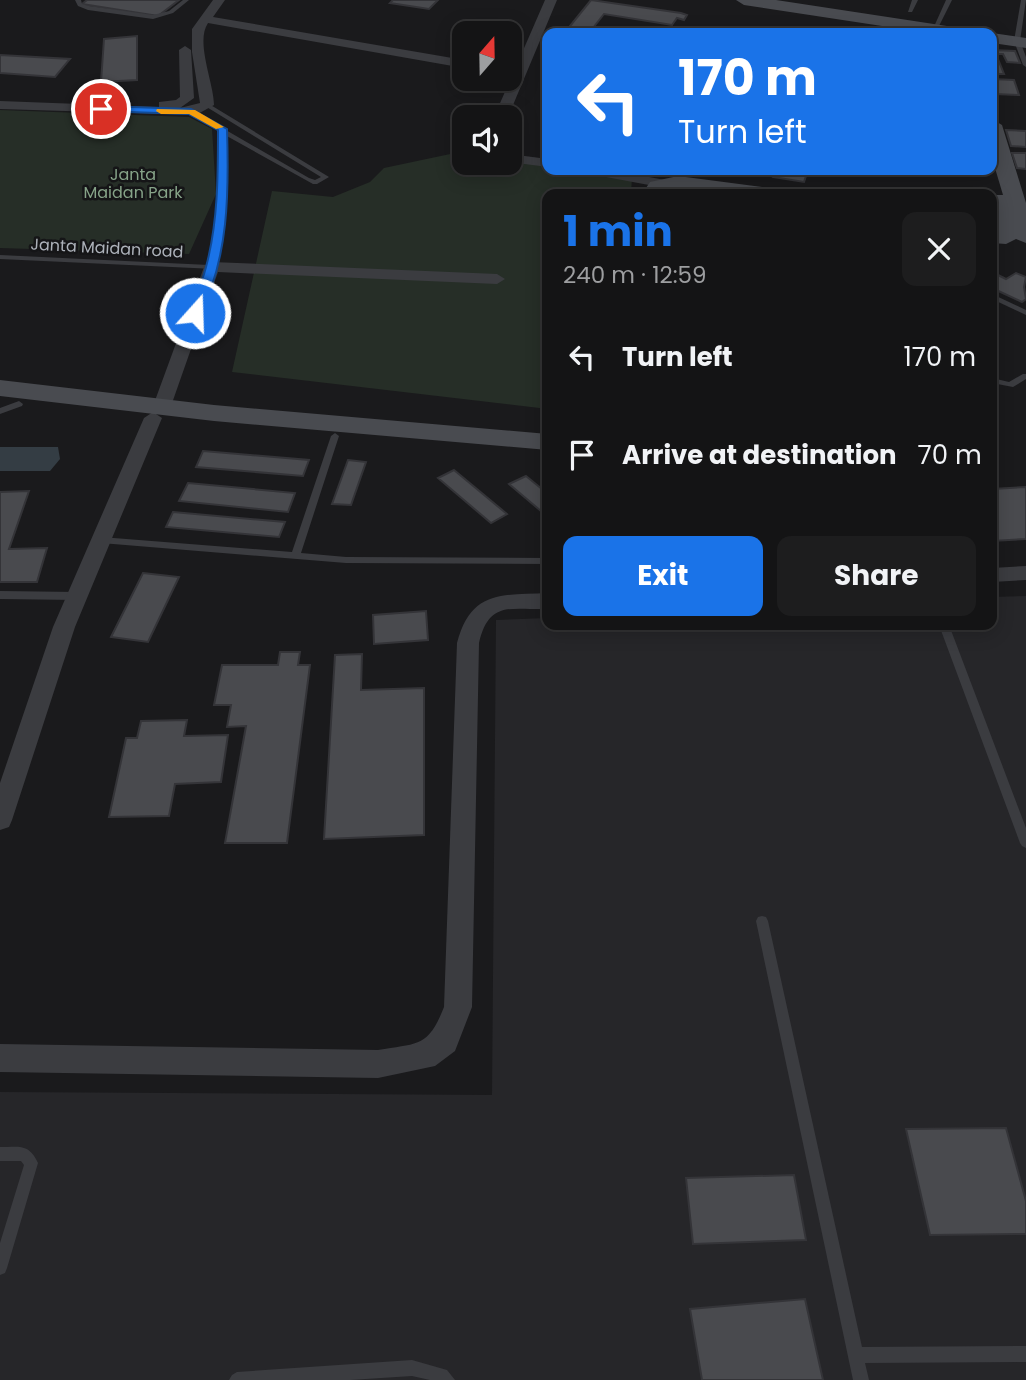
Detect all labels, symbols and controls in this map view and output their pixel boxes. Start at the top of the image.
north arrow [452,21,522,91]
map controls [452,21,522,175]
text: 170 m [678,44,817,112]
icon: left [563,56,654,147]
pin [71,79,131,139]
icon: arrive [82,90,120,128]
button: sound [452,105,522,175]
text: Turn left [678,109,807,154]
park label: Janta Maidan Park [84,163,183,204]
text: 1 min [563,202,673,261]
button: close [902,212,976,286]
street label: Janta Maidan road [30,233,184,263]
text: 240 m · 12:59 [563,259,707,291]
position arrow [158,276,232,350]
icon: left [563,338,601,376]
text: Turn left [622,339,733,375]
text: 170 m [903,339,976,375]
icon: arrive [563,436,601,474]
text: Arrive at destination [622,437,897,473]
text: 70 m [918,437,982,473]
button: Exit [563,536,763,616]
button: Share [777,536,976,616]

